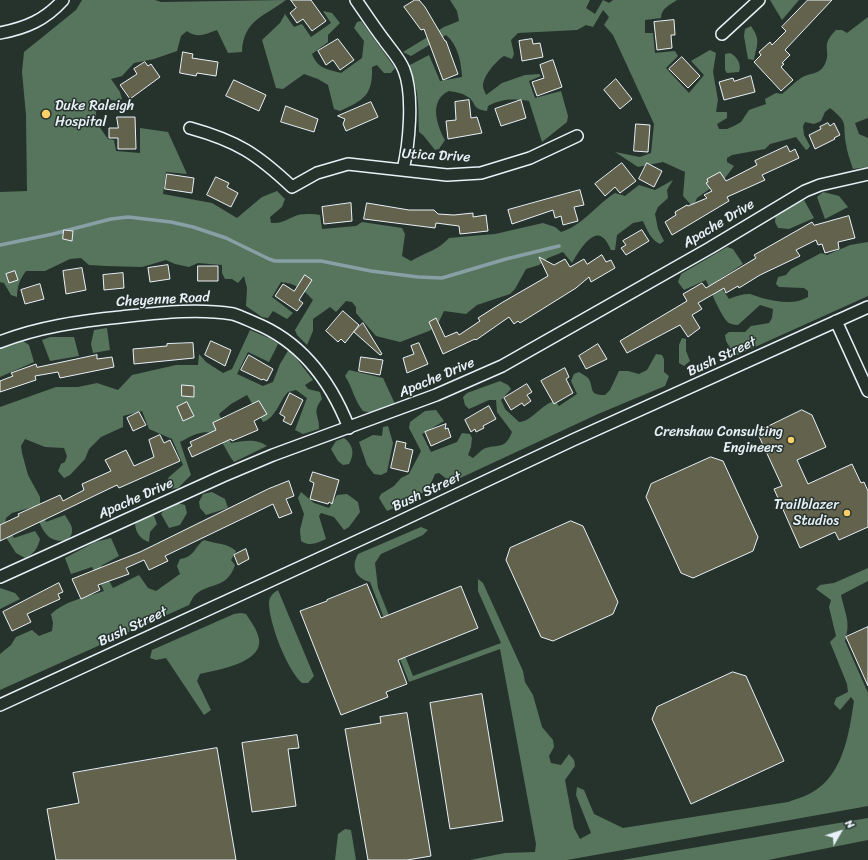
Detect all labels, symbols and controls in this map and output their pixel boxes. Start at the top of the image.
place label: Duke Raleigh Hospital [55,98,134,130]
marker: Duke Raleigh Hospital [40,108,52,120]
street label: Utica Drive [401,146,471,166]
street label: Apache Drive [680,196,758,252]
street label: Cheyenne Road [116,289,210,311]
street label: Bush Street [685,334,759,380]
street label: Apache Drive [397,355,477,401]
place label: Crenshaw Consulting Engineers [654,424,783,456]
marker: Crenshaw Consulting Engineers [786,435,796,445]
street label: Bush Street [390,469,464,515]
street label: Apache Drive [96,475,176,523]
place label: Trailblazer Studios [774,497,839,530]
marker: Trailblazer Studios [842,508,852,518]
street label: Bush Street [96,604,170,650]
north arrow [820,812,860,852]
text: N [840,815,859,833]

